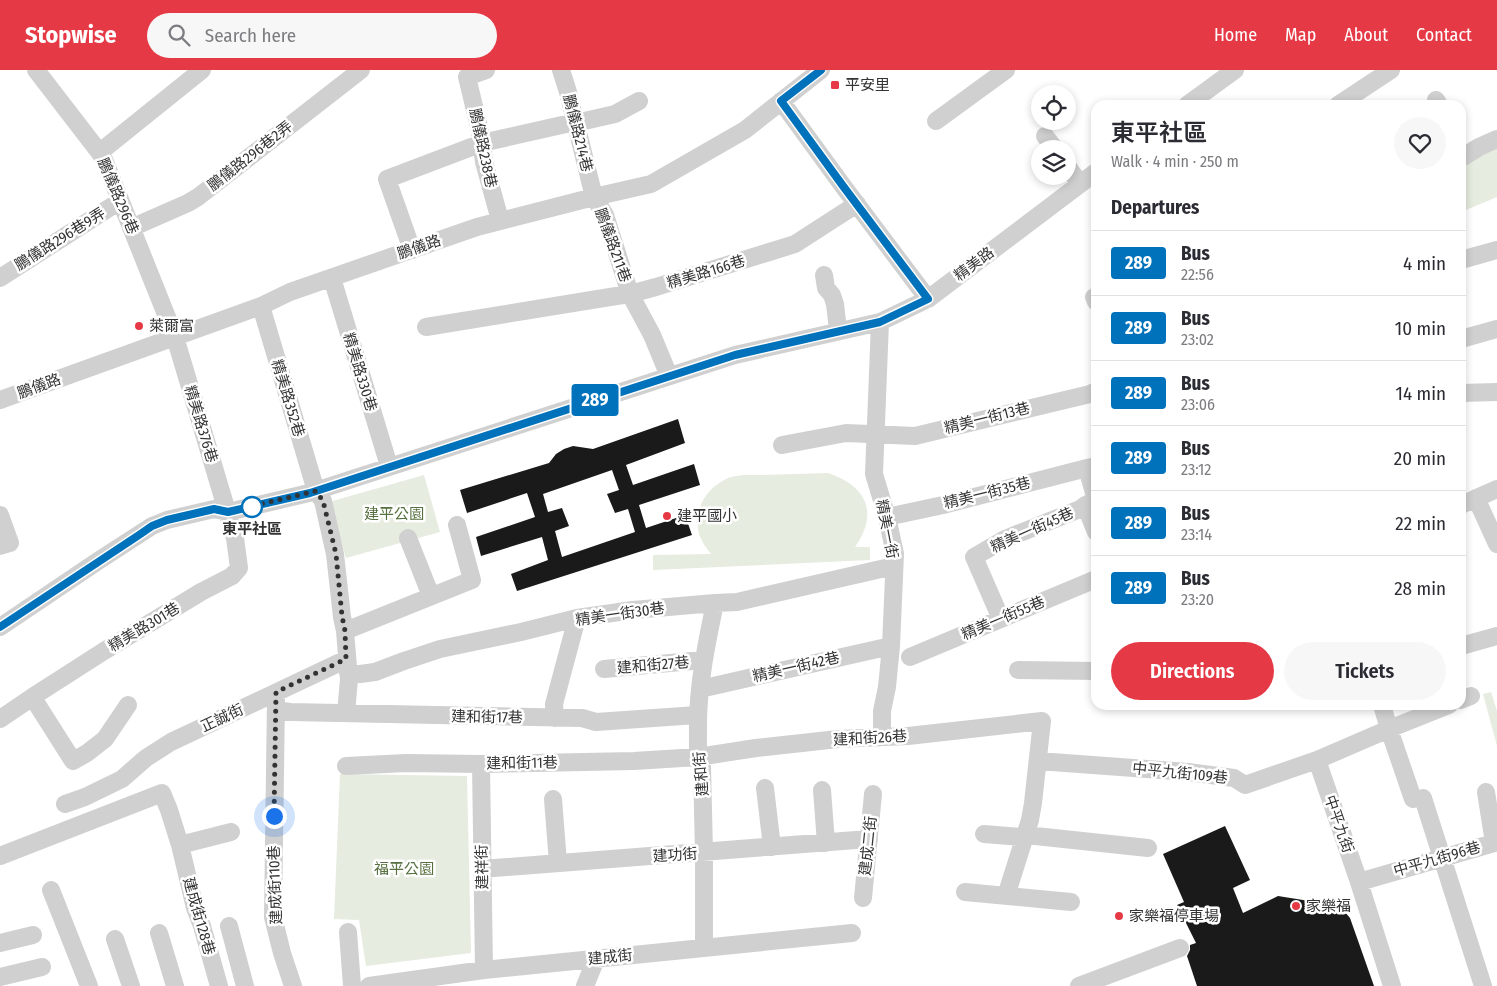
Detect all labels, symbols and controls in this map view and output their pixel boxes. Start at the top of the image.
search box [147,13,497,58]
text: Stopwise [25,21,117,49]
icon: search [165,21,193,49]
text: Search here [205,24,296,47]
text: Home [1214,24,1257,46]
text: Map [1285,24,1316,46]
text: About [1344,24,1388,46]
text: Contact [1416,24,1472,46]
place label: 平安里 [845,76,890,94]
marker: 平安里 [829,79,841,91]
map controls [1031,85,1076,185]
button: locate [1031,85,1076,130]
street label: 鵬儀路214巷 [560,92,596,174]
street label: 鵬儀路238巷 [466,107,500,189]
street label: 鵬儀路296巷2弄 [204,117,296,195]
button: heart [1394,117,1446,169]
text: 東平社區 [1111,119,1207,147]
button: layers [1031,140,1076,185]
text: Walk · 4 min · 250 m [1111,152,1239,171]
street label: 鵬儀路296巷 [94,155,142,237]
text: Departures [1111,196,1199,219]
street label: 鵬儀路296巷9弄 [11,204,109,274]
street label: 鵬儀路211巷 [591,205,635,285]
street label: 鵬儀路 [395,231,443,263]
text: Bus [1181,242,1210,265]
street label: 精美路 [951,243,997,285]
street label: 精美路166巷 [665,252,747,292]
text: 289 [1125,252,1152,274]
text: 4 min [1403,252,1446,275]
text: 22:56 [1181,265,1214,284]
text: Bus [1181,307,1210,330]
place label: 萊爾富 [149,317,194,335]
text: 289 [1125,317,1152,339]
text: 10 min [1395,317,1446,340]
marker: 萊爾富 [133,320,145,332]
street label: 精美路330巷 [339,330,381,414]
text: 23:02 [1181,330,1214,349]
street label: 精美路352巷 [268,357,308,439]
street label: 鵬儀路 [15,370,63,402]
text: Bus [1181,372,1210,395]
text: 289 [1125,382,1152,404]
text: 14 min [1396,382,1446,405]
street label: 精美路376巷 [181,383,221,465]
line badge: 289 [566,384,624,416]
text: 289 [582,389,608,411]
text: 23:06 [1181,395,1215,414]
street label: 精美一街13巷 [942,399,1032,437]
text: Bus [1181,437,1210,460]
text: 289 [1125,447,1152,469]
text: 20 min [1394,447,1446,470]
text: 23:12 [1181,460,1211,479]
street label: 精美一街35巷 [942,474,1032,512]
marker: 東平社區 [241,496,263,518]
street label: 精美一街 [872,498,902,560]
text: Bus [1181,502,1210,525]
street label: 精美一街45巷 [988,504,1076,556]
park label: 建平公園 [364,505,424,523]
place label: 建平國小 [677,507,737,525]
marker: 建平國小 [661,510,673,522]
text: 289 [1125,512,1152,534]
text: 22 min [1395,512,1446,535]
place label: 東平社區 [222,520,282,538]
text: 23:14 [1181,525,1212,544]
text: Bus [1181,567,1210,590]
text: 289 [1125,577,1152,599]
text: 28 min [1394,577,1446,600]
text: 23:20 [1181,590,1214,609]
street label: 精美一街55巷 [959,592,1047,644]
street label: 精美路301巷 [105,599,183,655]
street label: 精美一街30巷 [574,599,666,629]
button: Directions [1111,642,1274,700]
button: Tickets [1284,642,1446,700]
street label: 精美一街42巷 [751,648,841,686]
street label: 建和街27巷 [616,653,690,677]
street label: 正誠街 [198,700,246,736]
street label: 建和街17巷 [451,707,523,727]
street label: 建和街26巷 [833,727,907,749]
street label: 建和街 [690,751,712,797]
street label: 建和街11巷 [486,753,558,773]
street label: 中平九街109巷 [1131,759,1229,787]
street label: 中平九街 [1321,793,1357,855]
your location [262,804,287,829]
street label: 建成二街 [856,815,880,877]
street label: 中平九街96巷 [1391,838,1483,880]
street label: 建祥街 [473,844,491,890]
street label: 建功街 [652,844,698,866]
street label: 建成街110巷 [265,845,285,925]
park label: 福平公園 [374,860,434,878]
street label: 建成街128巷 [179,875,219,957]
place label: 家樂福 [1306,897,1351,915]
marker: 家樂福 [1290,900,1302,912]
place label: 家樂福停車場 [1129,907,1219,925]
marker: 家樂福停車場 [1113,910,1125,922]
street label: 建成街 [587,946,633,968]

